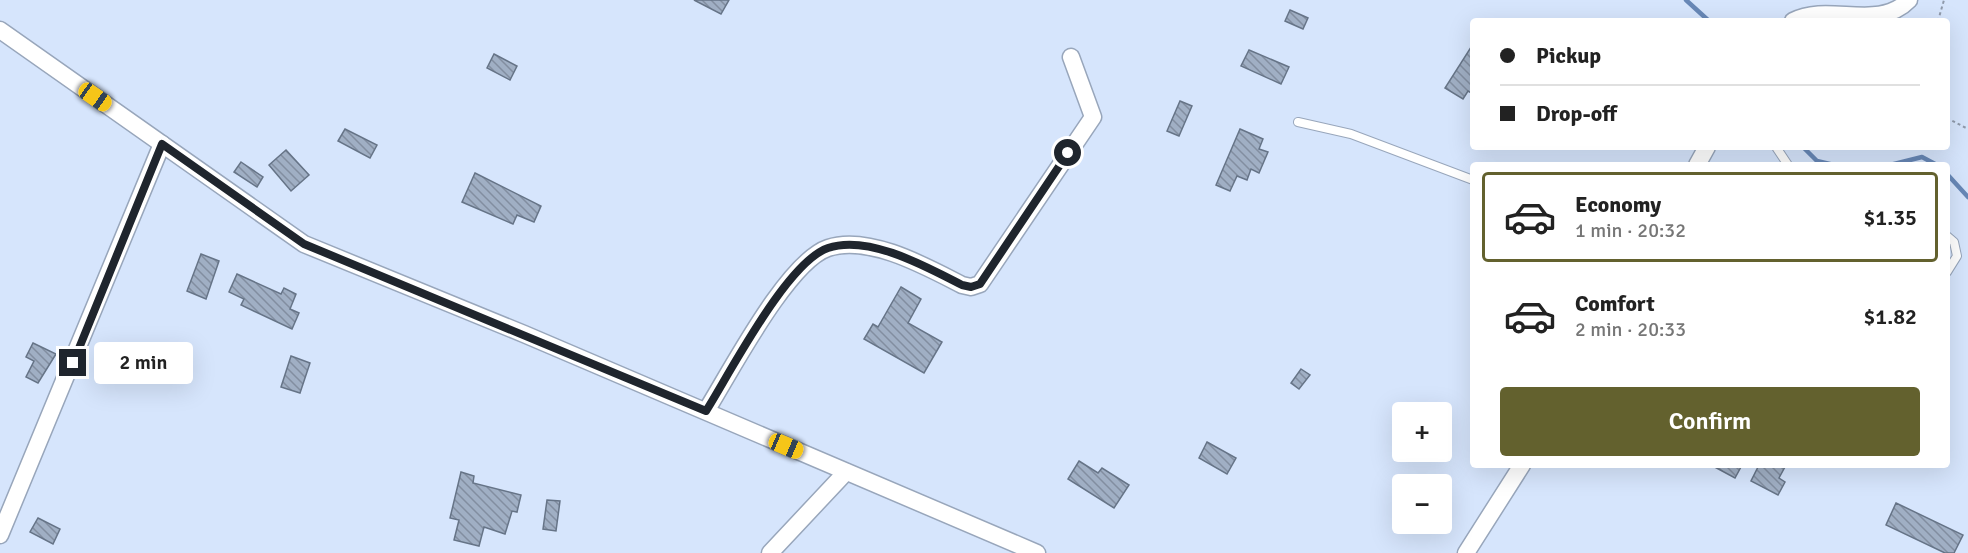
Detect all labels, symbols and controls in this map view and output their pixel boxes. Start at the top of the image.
text: Pickup [1536,42,1601,69]
car [75,79,115,115]
text: Drop-off [1536,100,1617,127]
route start [1054,139,1081,166]
icon: car [1503,190,1557,244]
text: Economy [1575,191,1661,218]
text: $1.35 [1863,204,1917,231]
text: 1 min · 20:32 [1575,218,1686,243]
icon: car [1503,289,1557,343]
text: Comfort [1575,290,1655,317]
text: $1.82 [1863,303,1917,330]
text: 2 min · 20:33 [1575,317,1686,342]
callout: 2 min [94,342,193,384]
route end [59,349,86,376]
text: 2 min [120,350,167,375]
button: Confirm [1500,387,1920,456]
map controls [1392,402,1452,534]
button: + [1392,402,1452,462]
car [766,431,806,461]
button: − [1392,474,1452,534]

